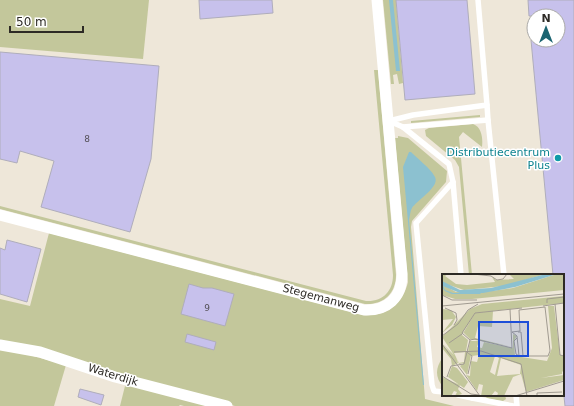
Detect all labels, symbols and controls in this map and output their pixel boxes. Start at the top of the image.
scale bar [10,8,83,34]
north arrow [526,8,566,48]
text: N [541,12,551,25]
text: 50 m [16,15,47,29]
house number: 8 [84,134,90,144]
place label: Distributiecentrum Plus [446,146,550,172]
marker: Distributiecentrum Plus [553,153,563,163]
inset map [442,274,564,396]
street label: Stegemanweg [281,281,361,315]
house number: 9 [204,303,210,313]
street label: Waterdijk [86,361,140,389]

